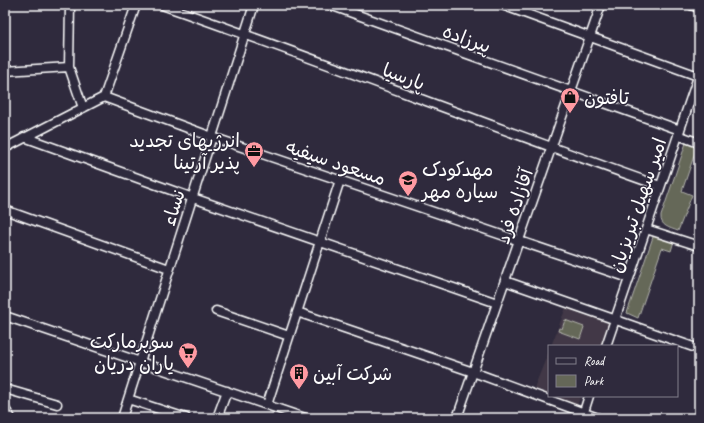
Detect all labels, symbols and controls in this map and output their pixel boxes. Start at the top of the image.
street label: پیرزاده [439,19,494,59]
street label: پارسیا [379,58,428,96]
shop icon: تافتون [559,86,581,114]
place label: تافتون [584,86,630,110]
place label: انرژیهای تجدید پذیر آرتینا [129,129,240,175]
street label: مسعود سیفیه [283,135,389,191]
street label: امیر سهیل تبریزیان [604,135,672,276]
office icon: انرژیهای تجدید پذیر آرتینا [243,140,265,168]
place label: مهدکودک سیاره مهر [420,158,498,204]
street label: آقازاده فرد [491,164,539,247]
school or university icon: مهدکودک سیاره مهر [397,169,419,197]
street label: نساء [157,186,191,229]
place label: سوپرمارکت یاران دریان [90,330,174,376]
supermarket icon: سوپرمارکت یاران دریان [177,341,199,369]
legend [548,345,678,397]
text: Road [584,353,606,369]
building icon: شرکت آبین [288,362,310,390]
place label: شرکت آبین [313,362,392,386]
text: Park [584,373,605,389]

